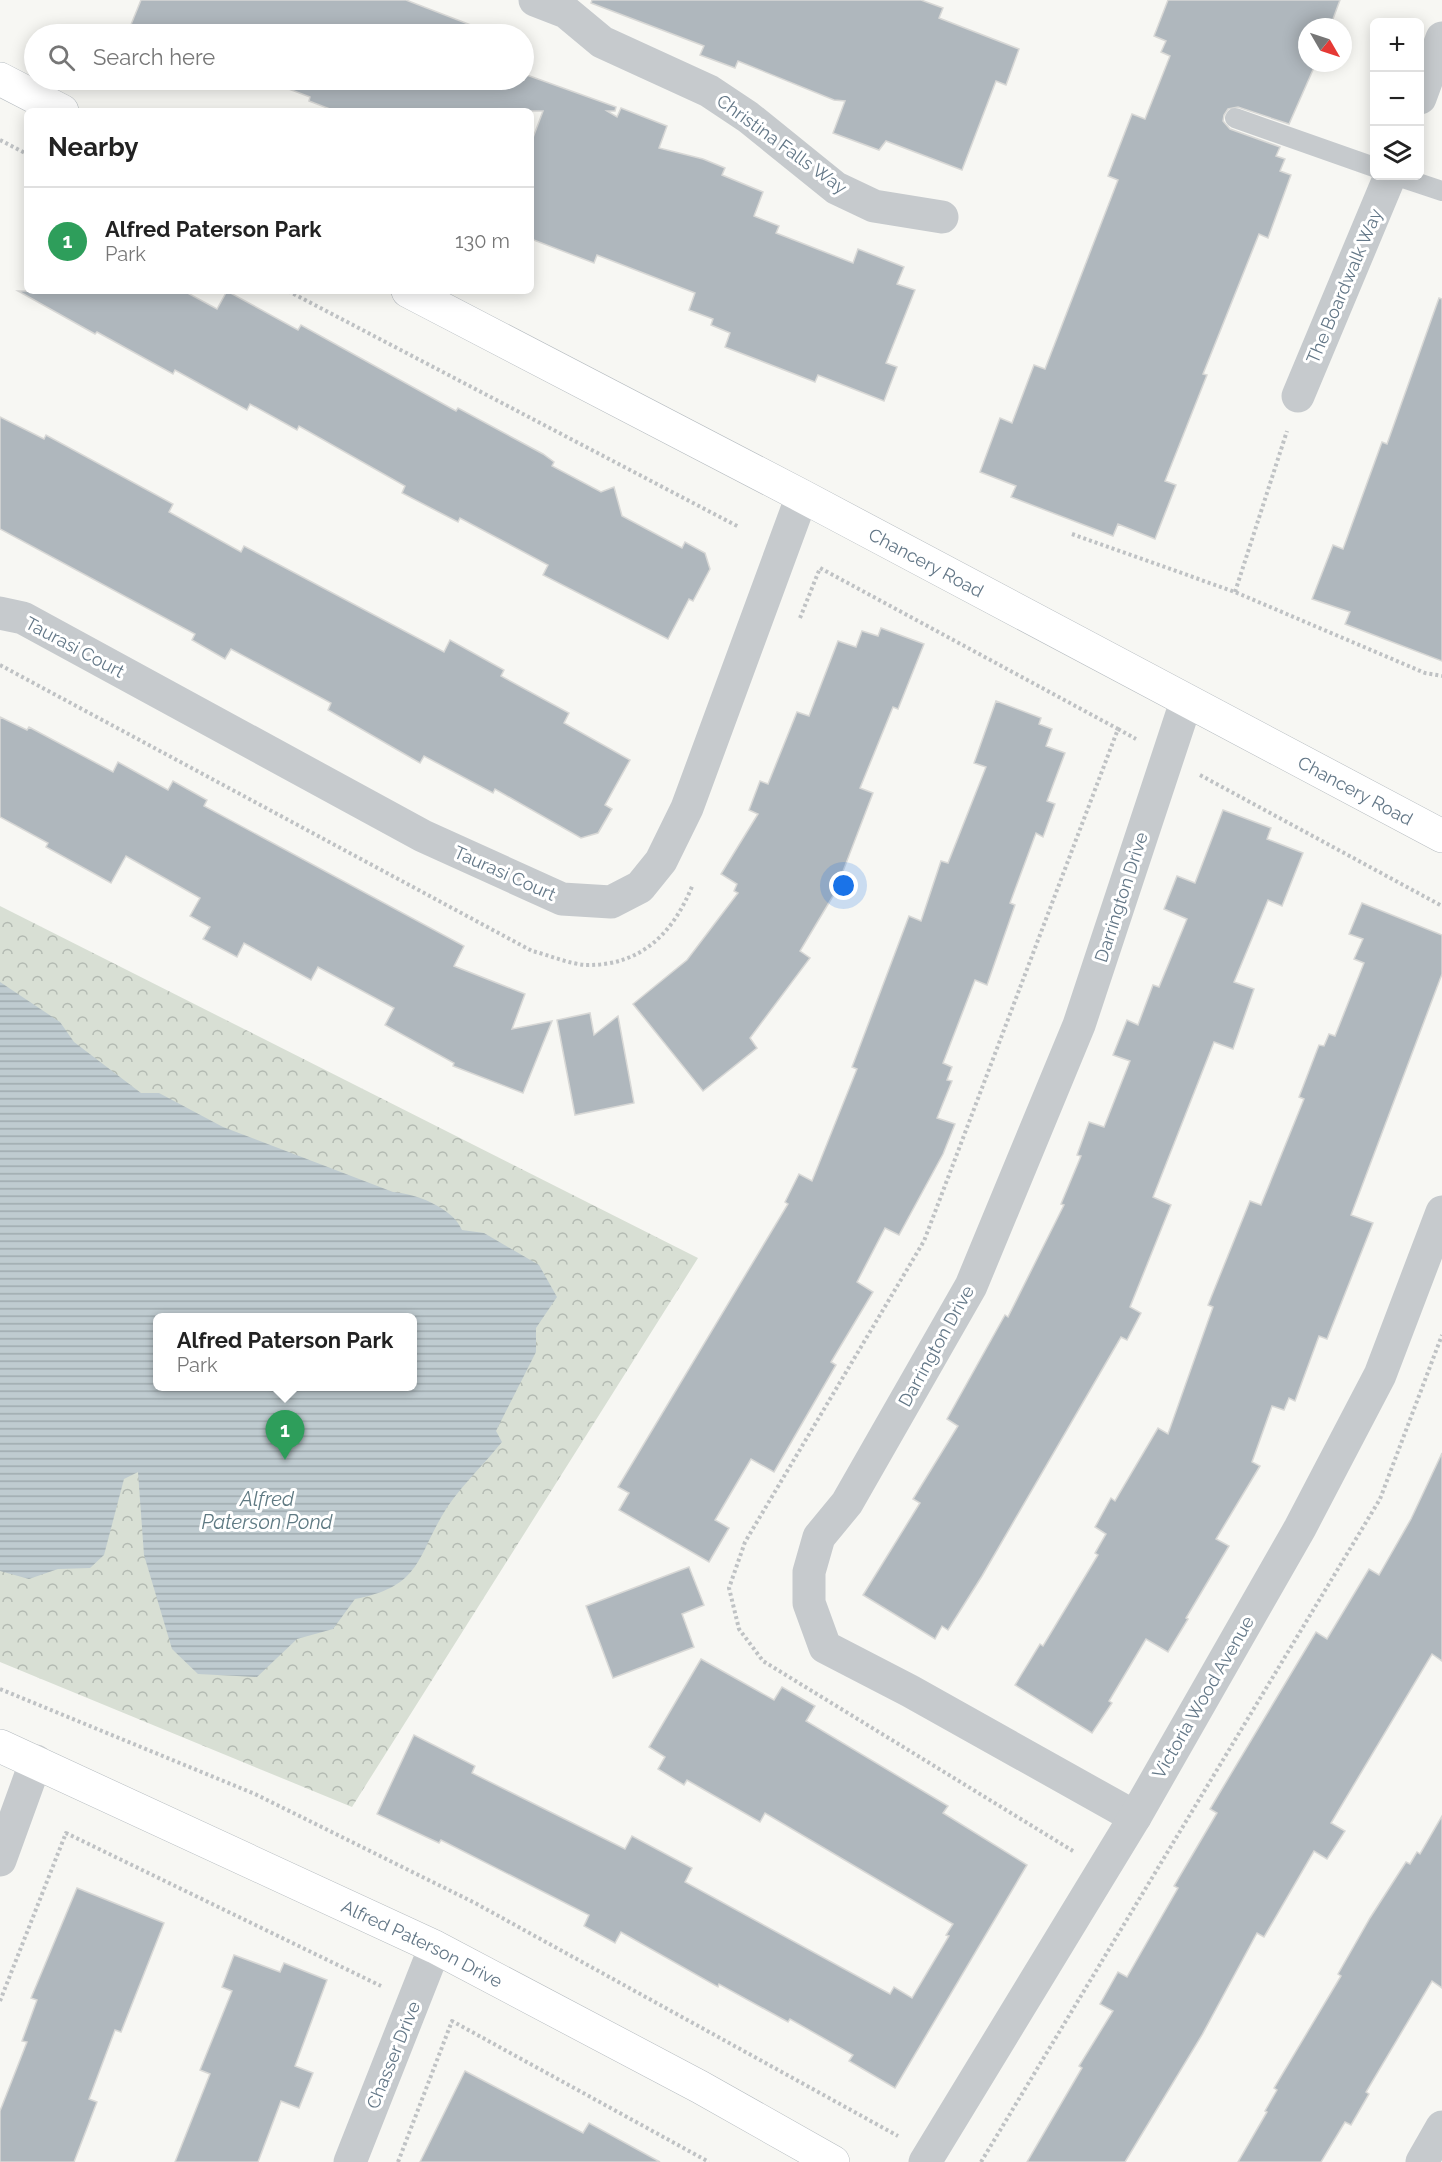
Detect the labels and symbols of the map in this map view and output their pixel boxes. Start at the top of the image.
north arrow [1298,18,1352,72]
street label: Christina Falls Way [713,90,851,198]
street label: The Boardwalk Way [1302,205,1386,367]
street label: Chancery Road [865,523,987,601]
street label: Taurasi Court [22,612,128,682]
street label: Chancery Road [1295,751,1417,829]
street label: Darrington Drive [1090,829,1152,965]
street label: Taurasi Court [451,841,559,905]
your location [829,871,858,900]
street label: Darrington Drive [894,1281,978,1410]
pin: 1 [266,1410,304,1460]
water label: Alfred Paterson Pond [201,1487,334,1534]
street label: Victoria Wood Avenue [1148,1612,1258,1782]
street label: Alfred Paterson Drive [338,1895,507,1992]
street label: Chasser Drive [362,1998,424,2112]

